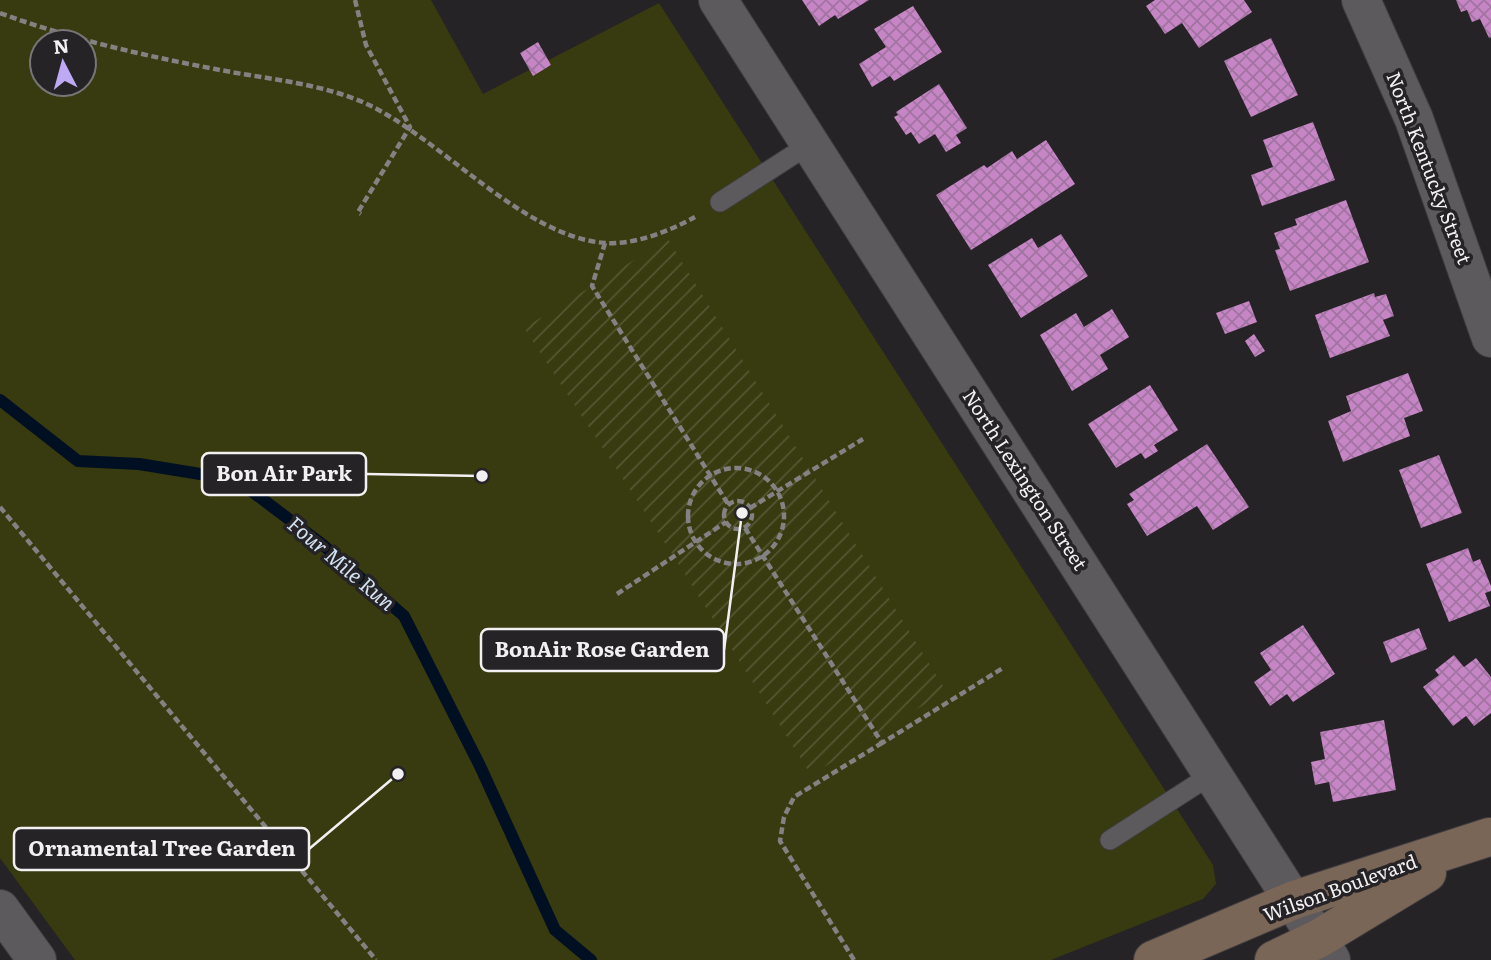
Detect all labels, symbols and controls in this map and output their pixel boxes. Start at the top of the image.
north arrow [28,28,98,98]
text: N [52,30,71,60]
street label: North Kentucky Street [1380,67,1480,268]
street label: North Lexington Street [957,384,1095,576]
callout: Bon Air Park [202,453,366,495]
text: Bon Air Park [216,456,353,487]
water label: Four Mile Run [282,508,404,617]
callout: BonAir Rose Garden [481,629,724,671]
text: BonAir Rose Garden [495,632,710,663]
callout: Ornamental Tree Garden [14,828,309,870]
text: Ornamental Tree Garden [28,831,296,862]
street label: Wilson Boulevard [1259,846,1421,928]

